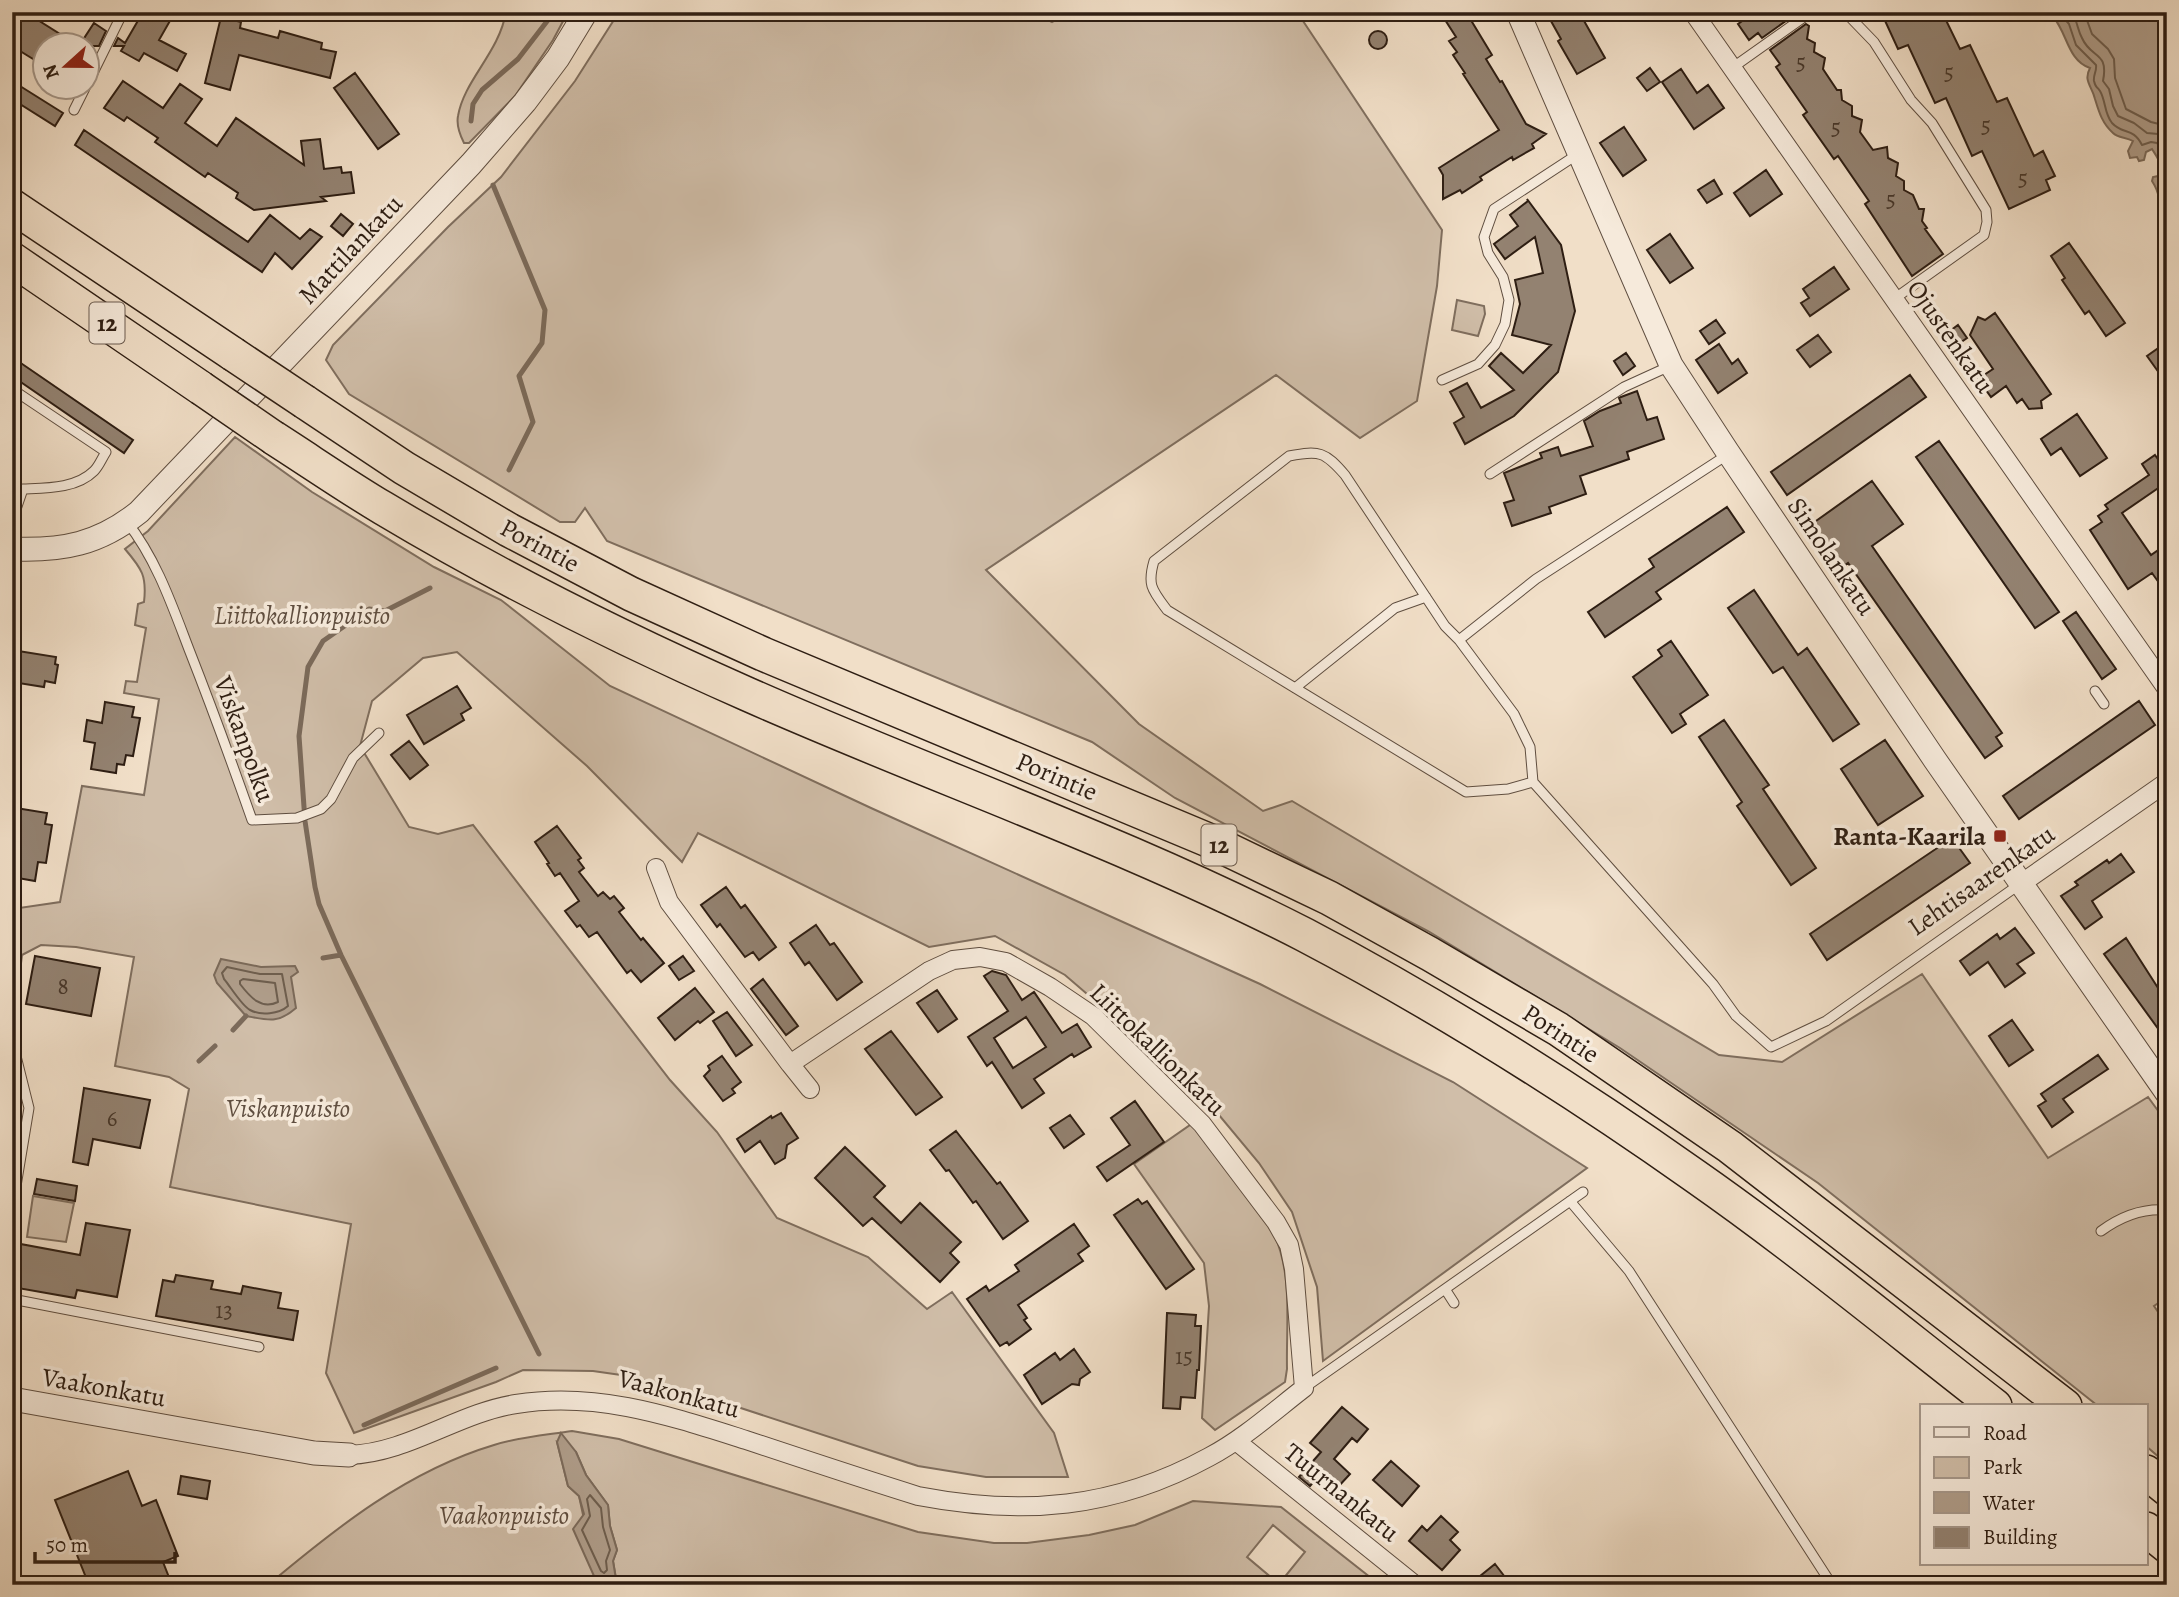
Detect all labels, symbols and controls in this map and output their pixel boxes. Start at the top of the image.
north arrow [32,32,102,102]
house number: 5 [1796,47,1806,78]
house number: 5 [1944,57,1954,88]
text: N [36,60,66,83]
house number: 5 [1981,110,1991,141]
house number: 5 [1831,112,1841,143]
house number: 5 [2018,163,2028,194]
house number: 5 [1886,184,1896,215]
street label: Mattilankatu [290,186,411,312]
street label: Ojustenkatu [1899,273,2003,401]
road number: 12 [90,302,124,344]
street label: Simolankatu [1779,490,1884,623]
street label: Porintie [494,510,586,581]
park label: Liittokallionpuisto [214,598,390,633]
street label: Viskanpolku [205,671,284,808]
street label: Porintie [1011,744,1103,809]
street label: Lehtisaarenkatu [1901,816,2063,944]
place label: Ranta-Kaarila [1833,819,1986,854]
road number: 12 [1202,824,1236,866]
marker: Ranta-Kaarila [1992,828,2008,844]
house number: 8 [57,971,69,1002]
street label: Liittokallionkatu [1082,975,1234,1124]
street label: Porintie [1515,996,1606,1071]
park label: Viskanpuisto [226,1091,350,1126]
house number: 6 [107,1103,117,1134]
house number: 13 [215,1295,233,1326]
house number: 15 [1175,1341,1193,1372]
street label: Vaakonkatu [38,1359,169,1416]
street label: Vaakonkatu [613,1360,745,1427]
legend [1920,1404,2148,1566]
text: Road [1983,1419,2027,1447]
street label: Tuurnankatu [1277,1435,1408,1550]
text: Park [1983,1453,2023,1481]
text: Water [1982,1489,2035,1517]
park label: Vaakonpuisto [439,1498,569,1533]
scale bar [35,1520,175,1564]
text: Building [1983,1523,2058,1551]
text: 50 m [46,1531,88,1559]

